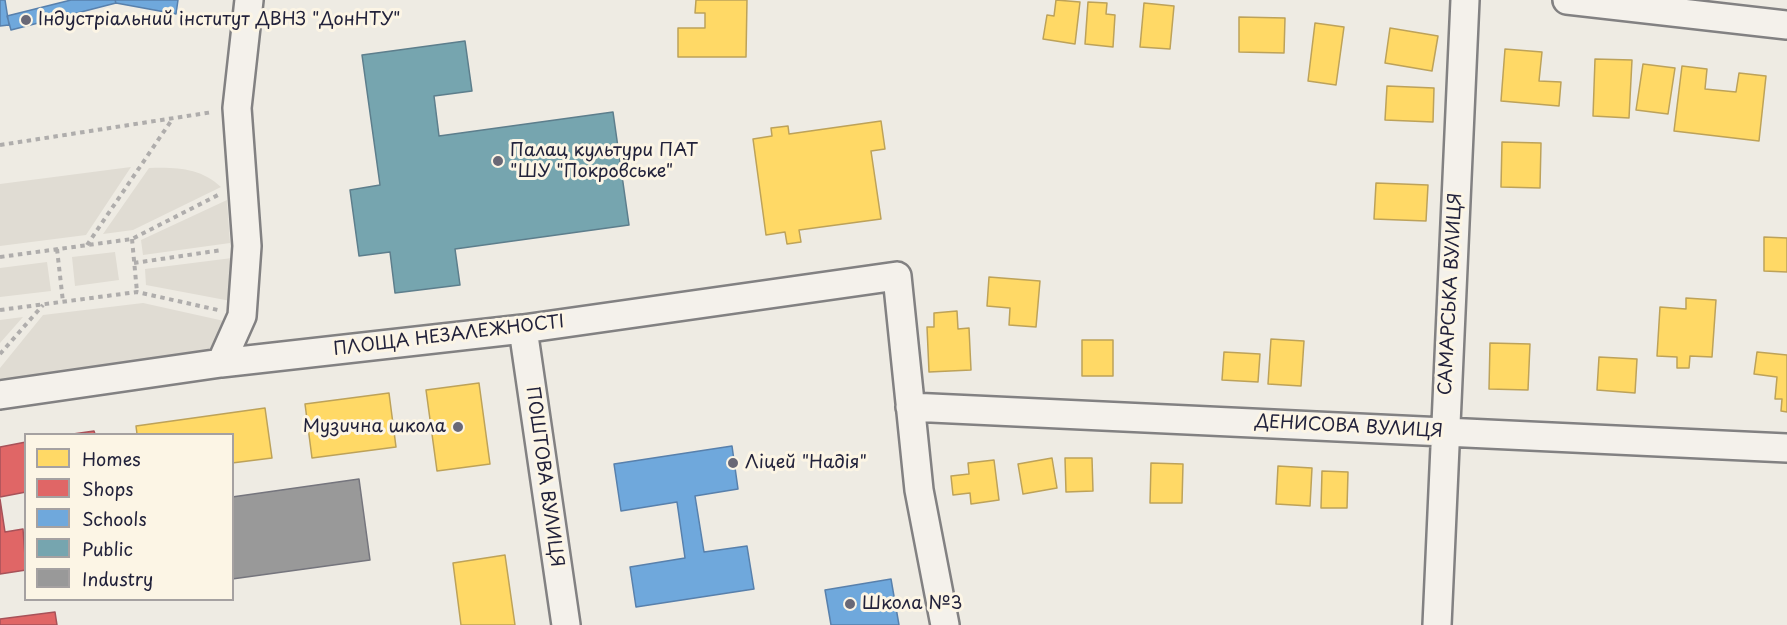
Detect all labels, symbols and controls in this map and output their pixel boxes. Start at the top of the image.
place label: Індустріальний інститут ДВНЗ "ДонНТУ" [38,9,400,31]
marker: Індустріальний інститут ДВНЗ "ДонНТУ" [19,13,33,27]
place label: Палац культури ПАТ "ШУ "Покровське" [510,140,698,182]
marker: Палац культури ПАТ "ШУ "Покровське" [491,154,505,168]
street label: САМАРСЬКА ВУЛИЦЯ [1435,192,1467,396]
street label: ПЛОЩА НЕЗАЛЕЖНОСТІ [332,311,566,361]
street label: ПОШТОВА ВУЛИЦЯ [521,385,567,569]
street label: ДЕНИСОВА ВУЛИЦЯ [1255,411,1443,443]
place label: Музична школа [303,416,446,438]
marker: Музична школа [451,420,465,434]
legend [24,433,234,601]
text: Homes [82,445,140,472]
place label: Ліцей "Надія" [745,452,867,474]
marker: Ліцей "Надія" [726,456,740,470]
text: Shops [82,475,133,502]
text: Schools [82,505,147,532]
text: Public [82,535,133,562]
text: Industry [82,565,153,592]
place label: Школа №3 [862,593,962,615]
marker: Школа №3 [843,597,857,611]

